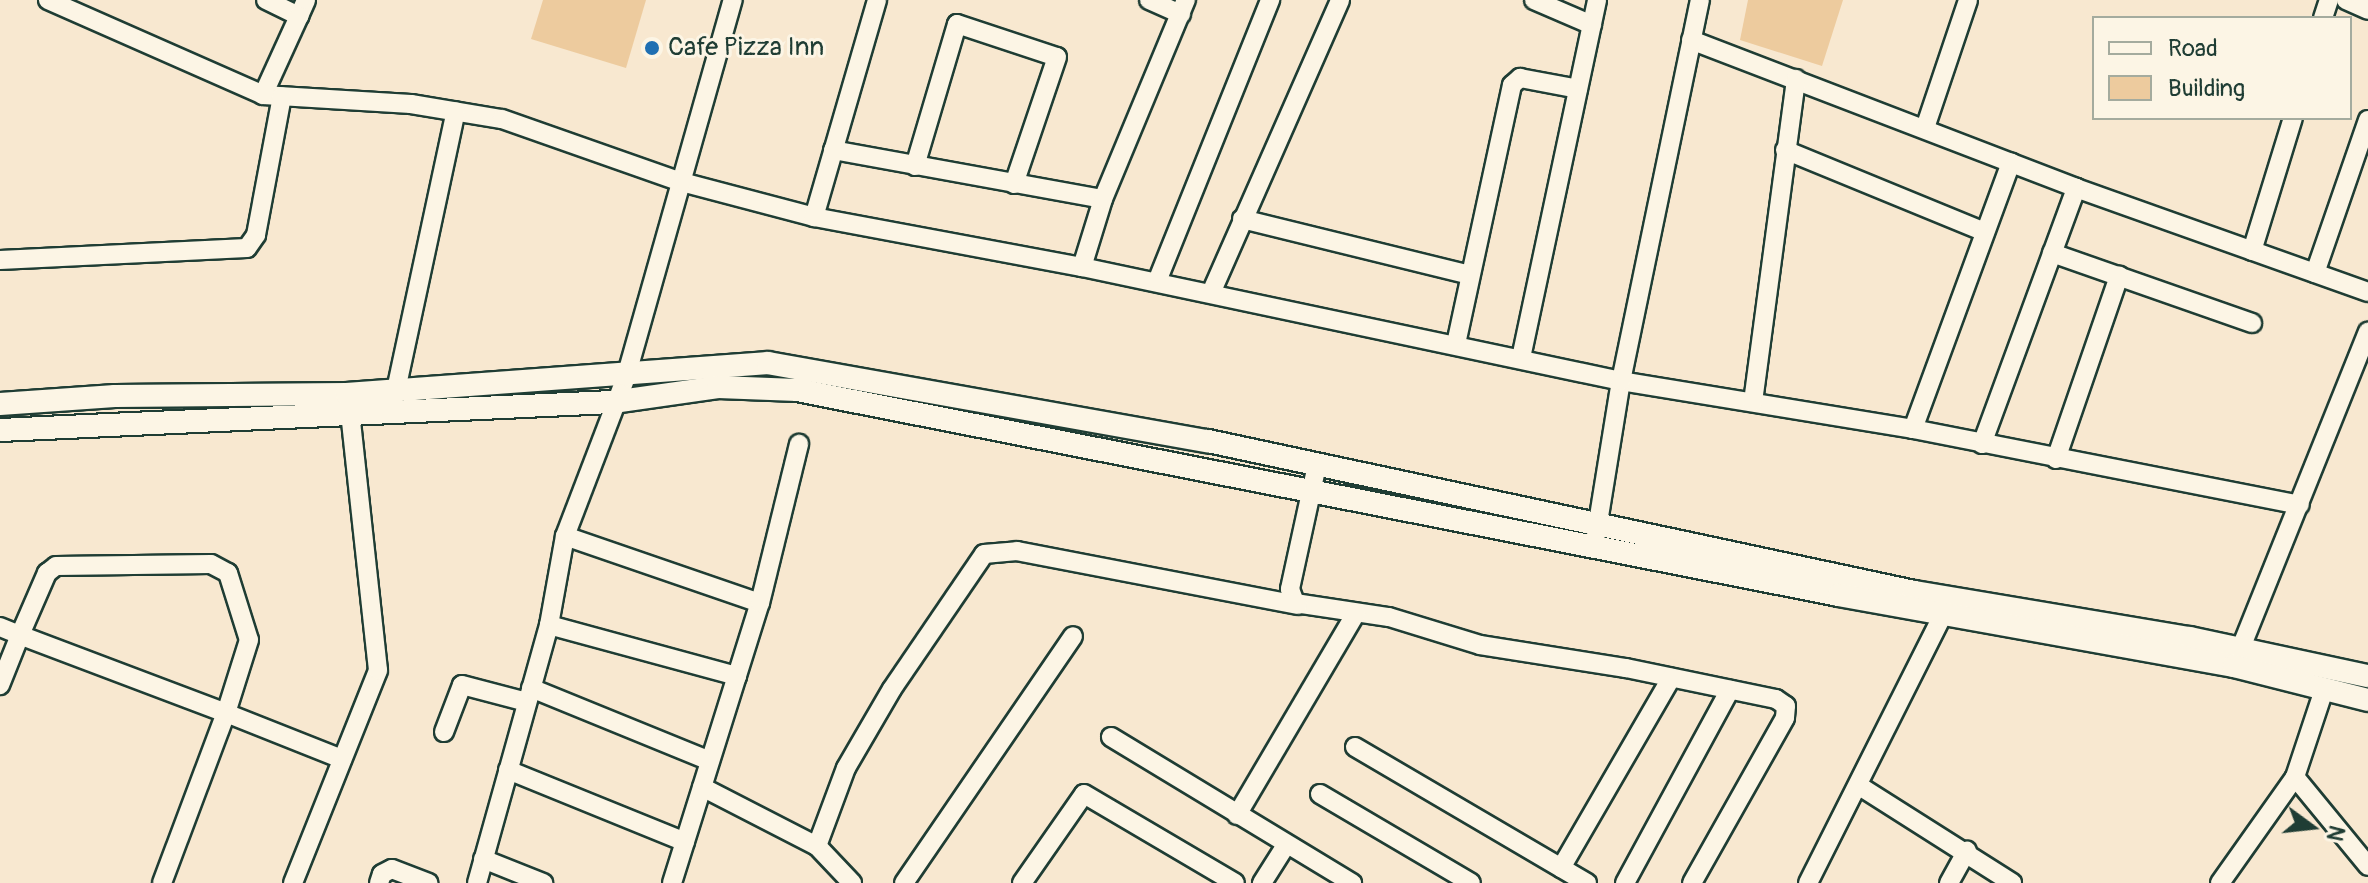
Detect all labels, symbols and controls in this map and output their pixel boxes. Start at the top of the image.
legend [2092,16,2352,120]
place label: Cafe Pizza Inn [668,32,824,64]
text: Road [2168,34,2218,63]
marker: Cafe Pizza Inn [643,39,661,57]
text: Building [2168,74,2245,103]
north arrow [2272,787,2352,867]
text: N [2320,822,2351,844]

